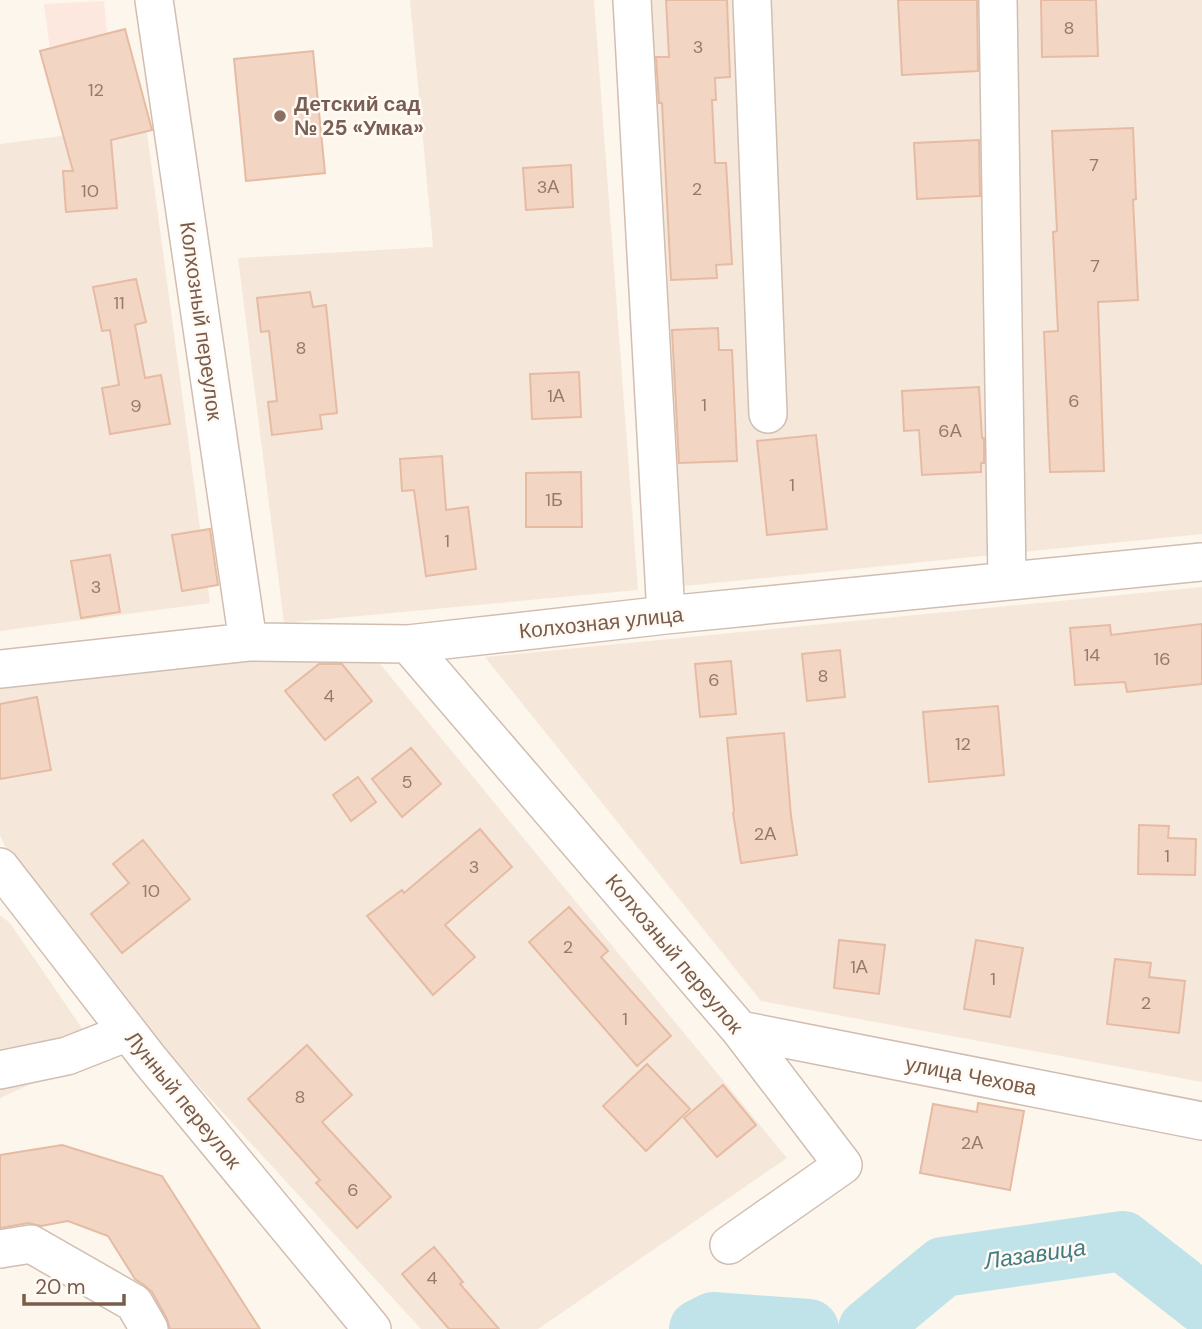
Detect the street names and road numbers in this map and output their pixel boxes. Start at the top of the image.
street label: Колхозный переулок [173,220,229,423]
street label: Колхозная улица [517,600,685,646]
street label: Колхозный переулок [599,868,750,1040]
street label: Лунный переулок [119,1025,248,1175]
street label: улица Чехова [903,1050,1039,1102]

